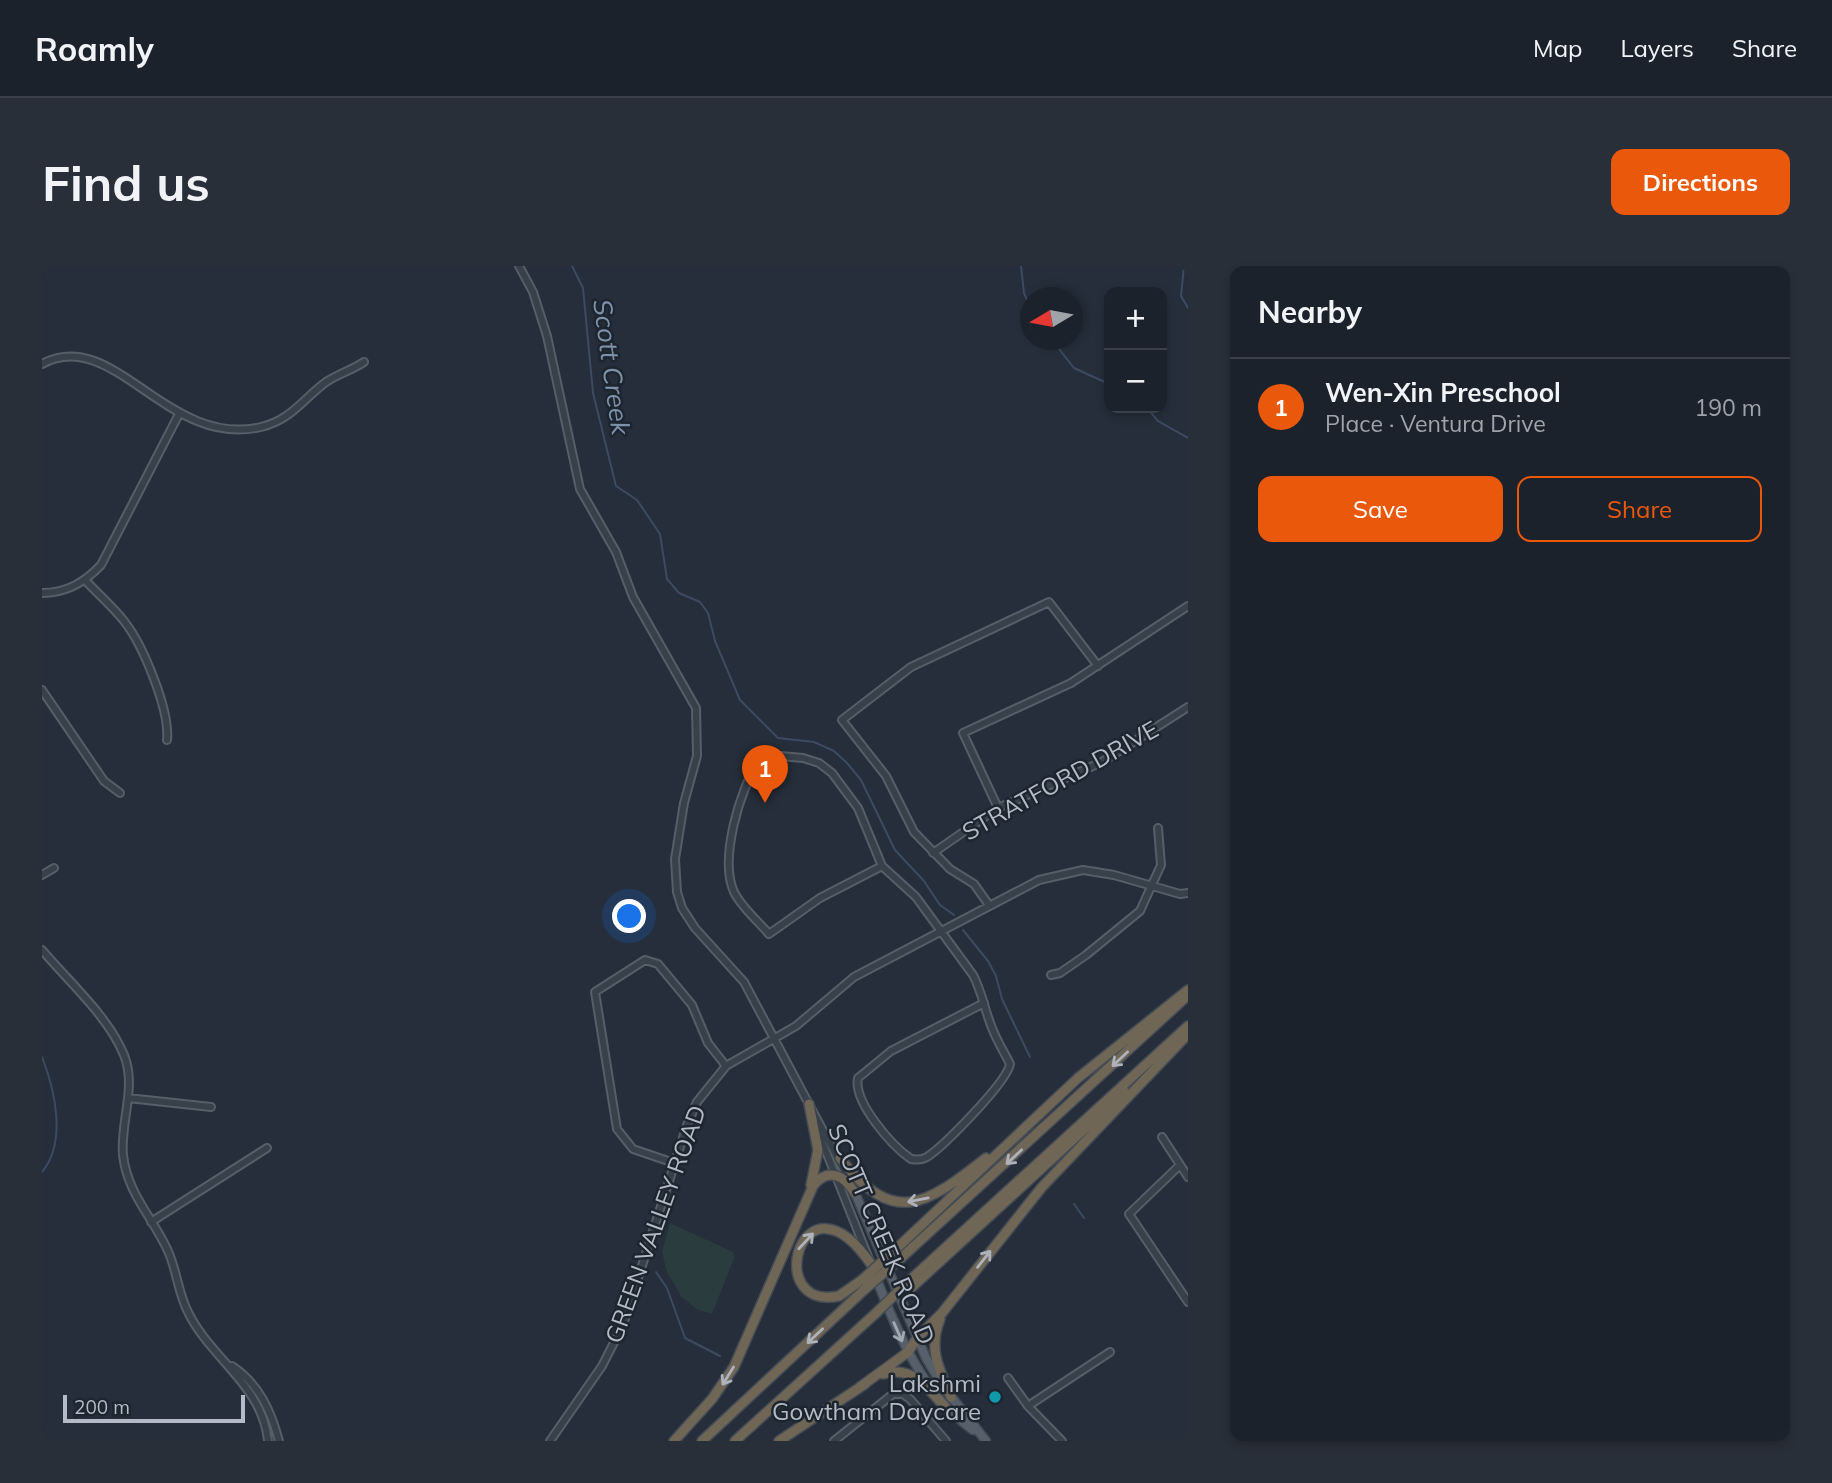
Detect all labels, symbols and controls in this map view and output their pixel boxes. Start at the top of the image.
text: Roamly [35,28,154,69]
text: Map [1533,33,1582,63]
text: Layers [1620,33,1694,63]
text: Share [1732,33,1797,63]
button: Directions [1611,149,1790,215]
text: Find us [42,152,210,213]
north arrow [1020,287,1083,350]
map controls [1104,287,1167,413]
button: + [1104,287,1167,350]
text: Nearby [1258,293,1362,331]
water label: Scott Creek [586,297,638,438]
button: − [1104,350,1167,413]
text: Wen-Xin Preschool [1325,376,1561,409]
text: 1 [1274,393,1288,422]
text: 190 m [1694,393,1762,422]
text: Place · Ventura Drive [1325,409,1546,438]
button: Save [1258,476,1503,542]
button: Share [1517,476,1762,542]
street label: STRATFORD DRIVE [957,714,1163,846]
pin: 1 [742,745,788,803]
your location [612,899,646,933]
one-way arrow [1112,1050,1129,1067]
street label: GREEN VALLEY ROAD [598,1101,712,1347]
street label: SCOTT CREEK ROAD [822,1119,942,1349]
one-way arrow [1005,1149,1023,1165]
one-way arrow [907,1193,930,1207]
one-way arrow [797,1233,814,1251]
one-way arrow [976,1250,991,1269]
one-way arrow [892,1321,905,1342]
one-way arrow [807,1327,824,1344]
one-way arrow [720,1366,734,1386]
place label: Lakshmi Gowtham Daycare [772,1368,981,1426]
marker: Lakshmi Gowtham Daycare [987,1389,1003,1405]
scale bar [63,1392,245,1424]
text: 200 m [74,1395,130,1419]

